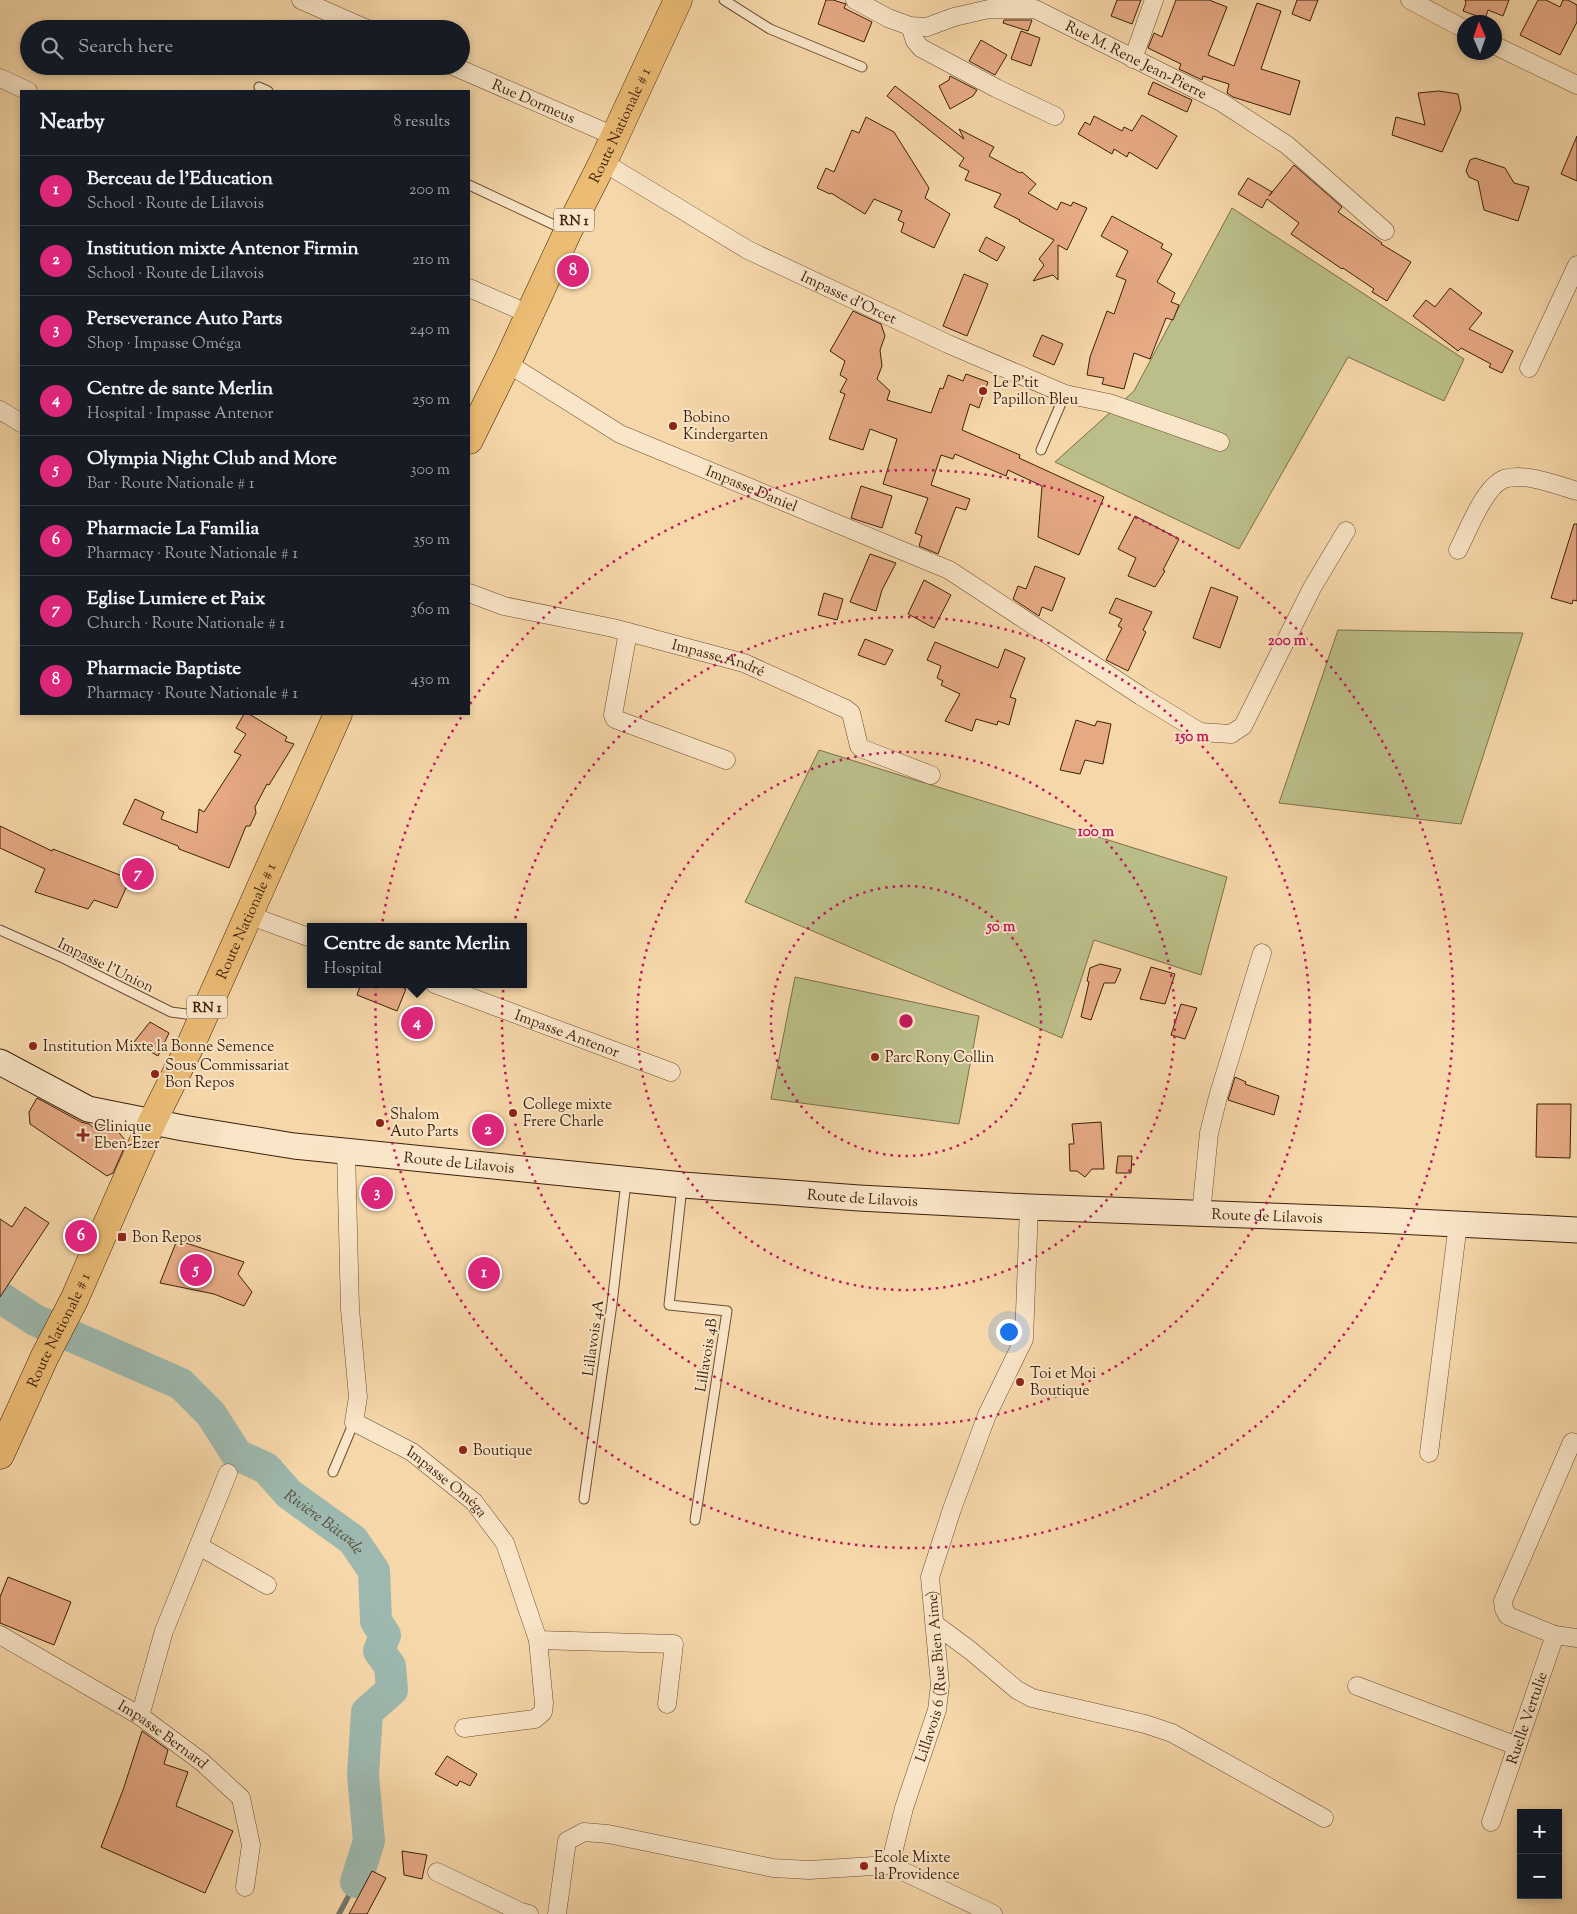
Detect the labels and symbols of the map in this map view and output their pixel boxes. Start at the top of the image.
north arrow [1457,15,1502,60]
street label: Rue M. Rene Jean-Pierre [1061,17,1210,105]
street label: Route Nationale # 1 [585,65,657,187]
street label: Rue Dormeus [488,75,578,130]
road number: RN 1 [554,208,594,232]
pin: 8 [557,252,589,290]
street label: Impasse d'Orcet [797,267,900,330]
place label: Le P'tit Papillon Bleu [993,373,1078,411]
marker: Le P'tit Papillon Bleu [977,385,989,397]
place label: Bobino Kindergarten [683,408,769,446]
marker: Bobino Kindergarten [667,420,679,432]
street label: Impasse Daniel [702,462,800,518]
text: 200 m [1268,631,1307,652]
street label: Impasse André [669,635,768,683]
text: 150 m [1175,727,1209,748]
text: 100 m [1078,822,1115,843]
pin: 7 [122,855,154,893]
street label: Route Nationale # 1 [212,860,282,983]
text: 50 m [986,917,1016,938]
street label: Impasse l'Union [54,934,157,999]
road number: RN 1 [187,996,227,1019]
pin: 4 [401,1004,433,1042]
street label: Impasse Antenor [511,1006,622,1064]
centre of rings [897,1012,915,1030]
place label: Institution Mixte la Bonne Semence [43,1037,274,1058]
marker: Institution Mixte la Bonne Semence [27,1040,39,1052]
place label: Parc Rony Collin [885,1048,995,1069]
marker: Parc Rony Collin [869,1051,881,1063]
place label: Sous Commissariat Bon Repos [165,1056,289,1094]
marker: Sous Commissariat Bon Repos [149,1068,161,1080]
place label: College mixte Frere Charle [523,1095,612,1133]
place label: Shalom Auto Parts [390,1105,459,1143]
marker: College mixte Frere Charle [507,1107,519,1119]
pin: 2 [472,1111,504,1149]
place label: Clinique Eben-Ezer [94,1117,160,1155]
marker: Shalom Auto Parts [374,1117,386,1129]
marker: Clinique Eben-Ezer [76,1128,90,1142]
street label: Route de Lilavois [403,1148,515,1180]
pin: 3 [361,1174,393,1212]
street label: Route de Lilavois [806,1185,919,1213]
street label: Route de Lilavois [1211,1205,1323,1230]
pin: 6 [65,1217,97,1255]
place label: Bon Repos [132,1228,201,1249]
marker: Bon Repos [116,1231,128,1243]
pin: 5 [180,1251,212,1289]
pin: 1 [468,1254,500,1292]
street label: Route Nationale # 1 [23,1270,97,1391]
street label: Lillavois 4A [579,1299,610,1378]
street label: Lillavois 4B [691,1316,724,1394]
your location [996,1319,1022,1345]
place label: Toi et Moi Boutique [1030,1364,1096,1402]
marker: Toi et Moi Boutique [1014,1376,1026,1388]
place label: Boutique [473,1441,532,1462]
street label: Impasse Oméga [403,1442,491,1523]
marker: Boutique [457,1444,469,1456]
water label: Rivière Bâtarde [278,1485,369,1560]
street label: Lillavois 6 (Rue Bien Aime) [911,1590,952,1765]
street label: Ruelle Vertulie [1502,1669,1554,1768]
street label: Impasse Bernard [113,1696,212,1775]
place label: Ecole Mixte la Providence [874,1848,960,1886]
marker: Ecole Mixte la Providence [858,1860,870,1872]

